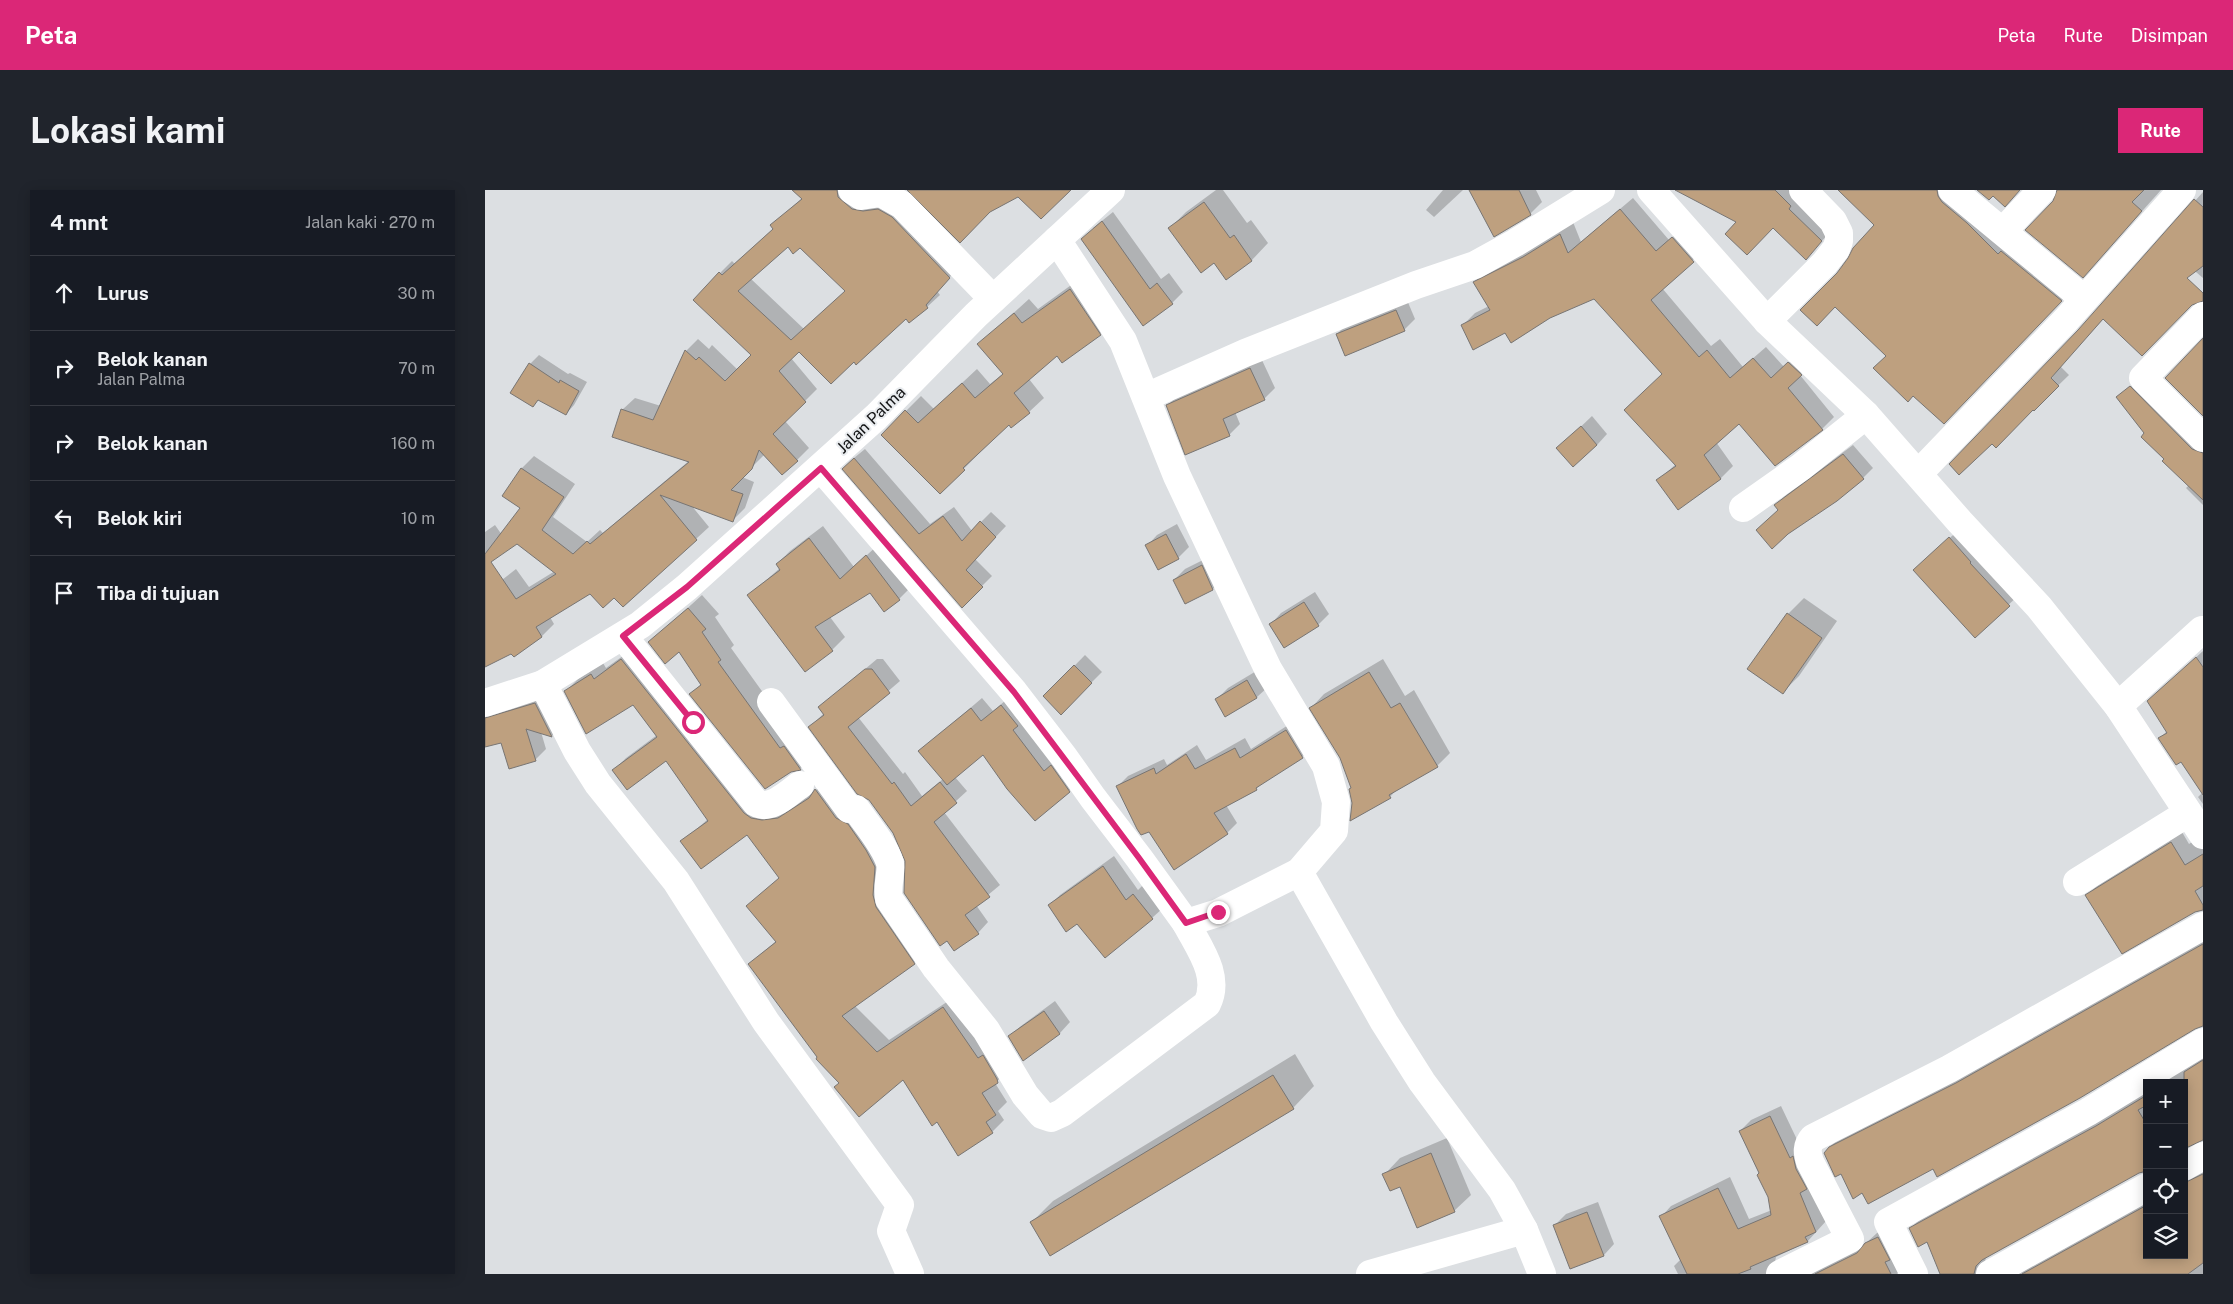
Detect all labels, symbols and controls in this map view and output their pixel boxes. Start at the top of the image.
text: Peta [25,21,77,49]
text: Peta [1997,25,2035,46]
text: Rute [2063,25,2103,46]
text: Disimpan [2131,25,2208,46]
button: Rute [2118,108,2203,153]
text: Lokasi kami [30,110,225,151]
text: 4 mnt [50,210,108,235]
text: Jalan kaki · 270 m [305,213,435,232]
icon: ahead [50,279,78,307]
text: Lurus [97,282,149,304]
text: 30 m [398,284,435,303]
text: Belok kanan [97,348,208,370]
icon: right [50,354,78,382]
text: 70 m [398,359,435,378]
text: Jalan Palma [97,370,185,389]
street label: Jalan Palma [833,383,909,457]
icon: right [50,429,78,457]
text: Belok kanan [97,432,208,454]
text: 160 m [391,434,435,453]
icon: left [50,504,78,532]
text: Belok kiri [97,507,182,529]
text: 10 m [401,509,435,528]
icon: arrive [50,579,78,607]
text: Tiba di tujuan [97,582,219,604]
route start [682,711,705,734]
route end [1207,901,1230,924]
map controls [2143,1079,2188,1259]
button: + [2143,1079,2188,1124]
button: − [2143,1124,2188,1169]
button: locate [2143,1169,2188,1214]
button: layers [2143,1214,2188,1259]

